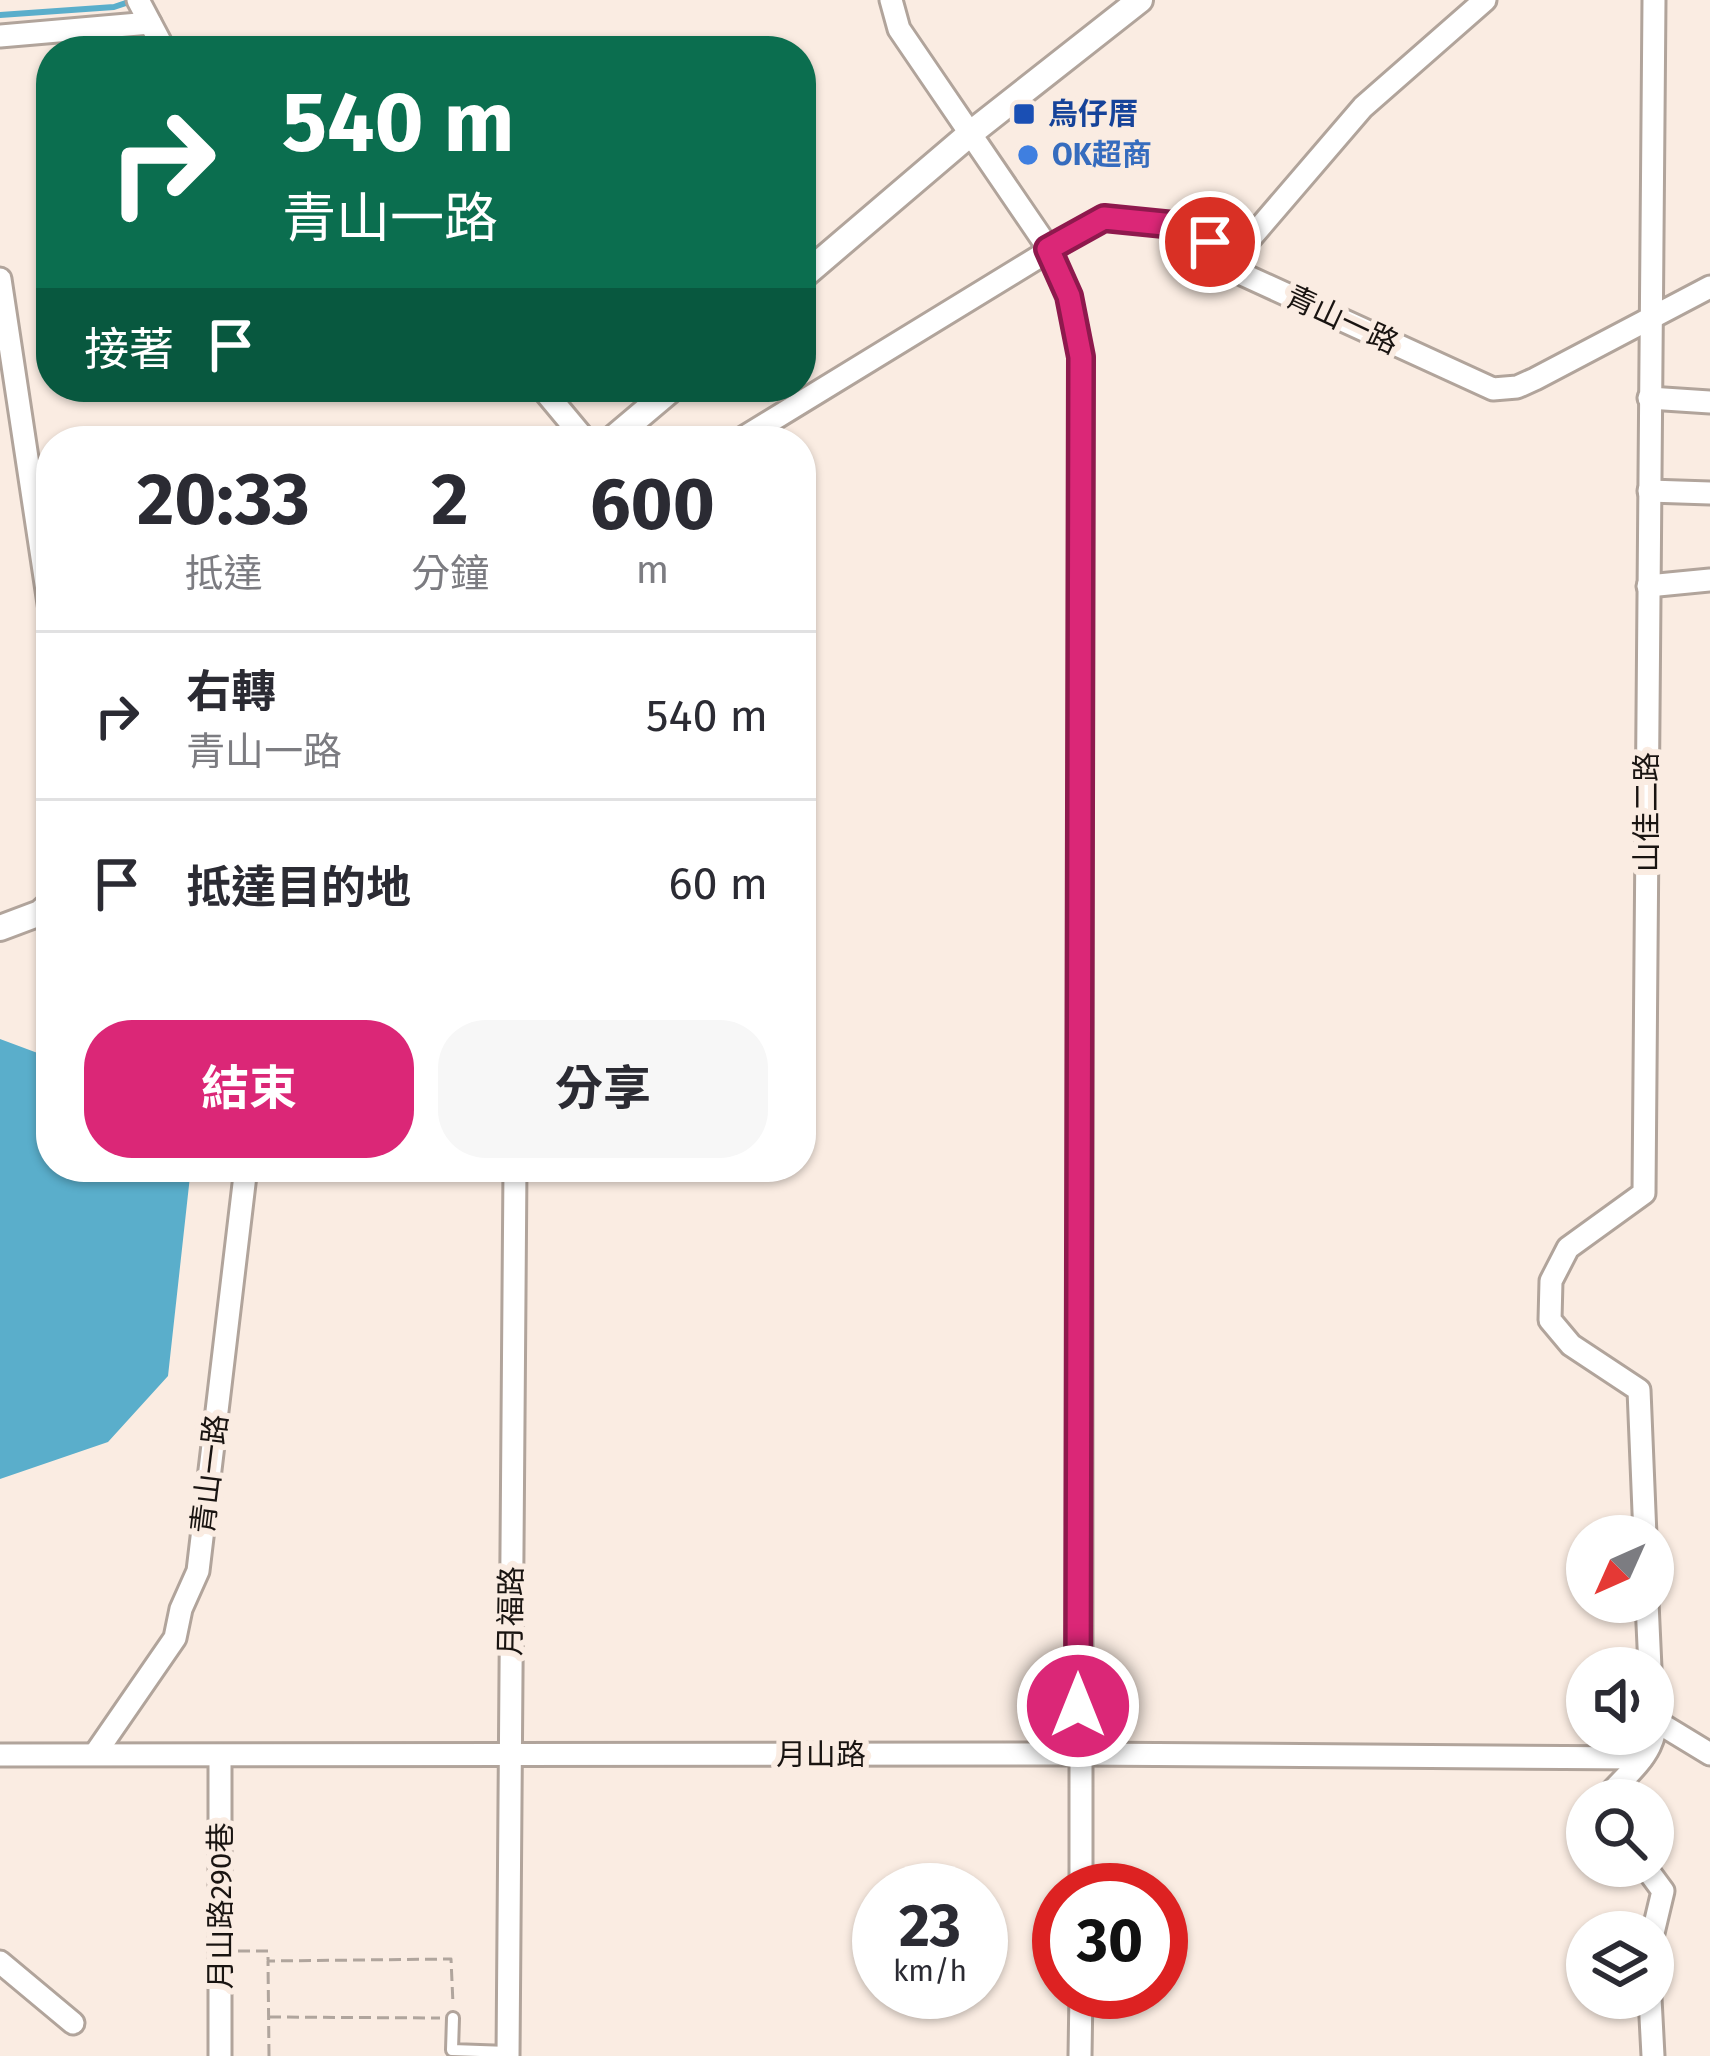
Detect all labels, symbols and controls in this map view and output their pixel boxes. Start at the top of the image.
text: 540 m [282,72,515,173]
icon: right [84,84,240,240]
place label: 烏仔厝 [1048,96,1138,132]
marker: 烏仔厝 [1011,101,1037,127]
place label: OK超商 [1052,137,1152,173]
marker: OK超商 [1015,142,1041,168]
text: 青山一路 [282,187,498,251]
pin [1159,191,1261,293]
icon: arrive [1177,209,1243,275]
street label: 青山一路 [1280,278,1404,362]
icon: arrive [198,312,264,378]
text: 接著 [84,323,174,377]
text: 20:33 [137,457,310,543]
text: 2 [431,457,469,543]
text: 600 [590,462,715,548]
text: m [636,547,669,593]
text: 抵達 [184,551,262,597]
text: 分鐘 [411,551,489,597]
text: 右轉 [186,665,276,719]
icon: right [84,683,150,749]
text: 540 m [646,689,768,743]
text: 青山一路 [186,729,342,775]
street label: 山佳二路 [1629,752,1665,872]
icon: arrive [84,851,150,917]
text: 60 m [668,857,768,911]
text: 抵達目的地 [186,861,411,915]
button: 結束 [84,1020,414,1158]
button: 分享 [438,1020,768,1158]
street label: 青山一路 [185,1412,235,1536]
north arrow [1566,1515,1674,1623]
map controls [1566,1515,1674,2019]
street label: 月福路 [492,1566,530,1656]
position arrow [1015,1643,1141,1769]
button: sound [1566,1647,1674,1755]
street label: 月山路 [776,1737,866,1773]
button: search [1566,1779,1674,1887]
street label: 月山路290巷 [203,1822,239,1990]
speed limit sign: 30 [1032,1863,1188,2019]
text: 23 [899,1890,961,1962]
button: layers [1566,1911,1674,2019]
text: km/h [893,1953,967,1989]

